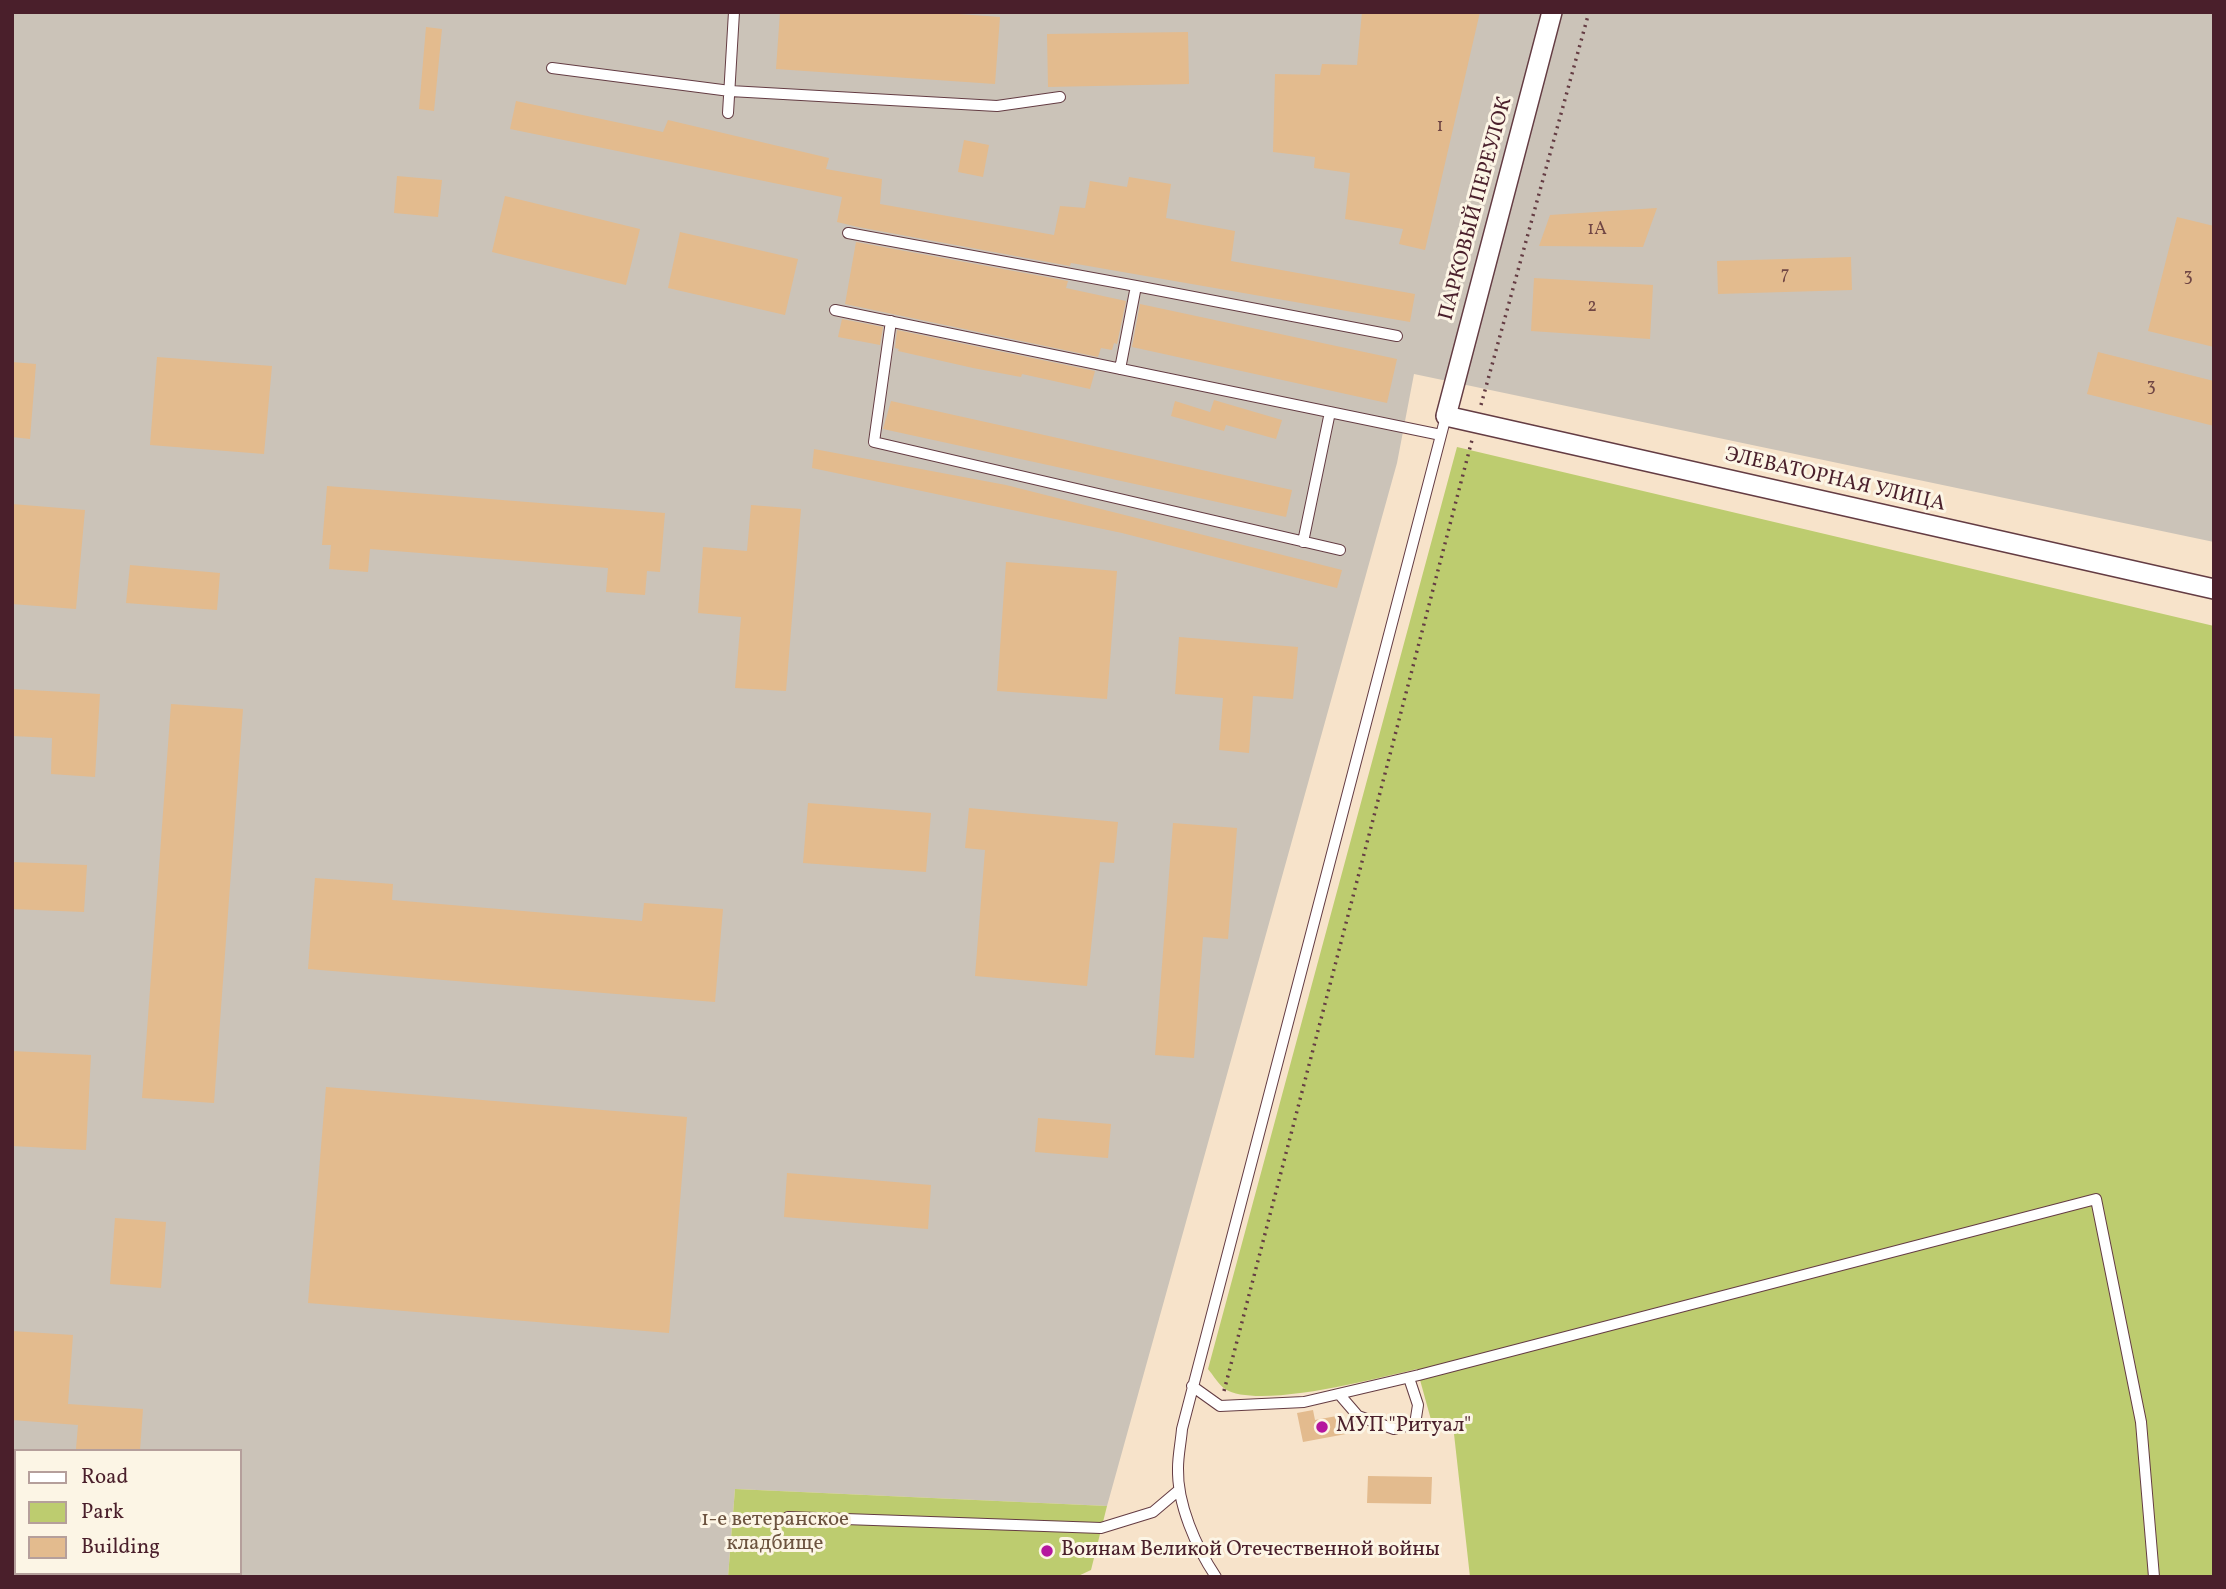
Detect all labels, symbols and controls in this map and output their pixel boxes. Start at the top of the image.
street label: ПАРКОВЫЙ ПЕРЕУЛОК [1435,94,1519,324]
house number: 1 [1437,117,1443,139]
house number: 1А [1587,220,1607,242]
house number: 7 [1781,265,1789,287]
house number: 3 [2183,267,2193,289]
house number: 2 [1587,297,1597,319]
house number: 3 [2146,377,2156,399]
street label: ЭЛЕВАТОРНАЯ УЛИЦА [1722,443,1948,519]
place label: МУП "Ритуал" [1336,1414,1471,1440]
marker: МУП "Ритуал" [1314,1419,1330,1435]
legend [14,1449,242,1575]
text: Road [81,1463,128,1492]
text: Park [81,1498,124,1527]
park label: 1-е ветеранское кладбище [701,1508,849,1558]
text: Building [81,1533,160,1562]
place label: Воинам Великой Отечественной войны [1061,1538,1440,1564]
marker: Воинам Великой Отечественной войны [1039,1543,1055,1559]

